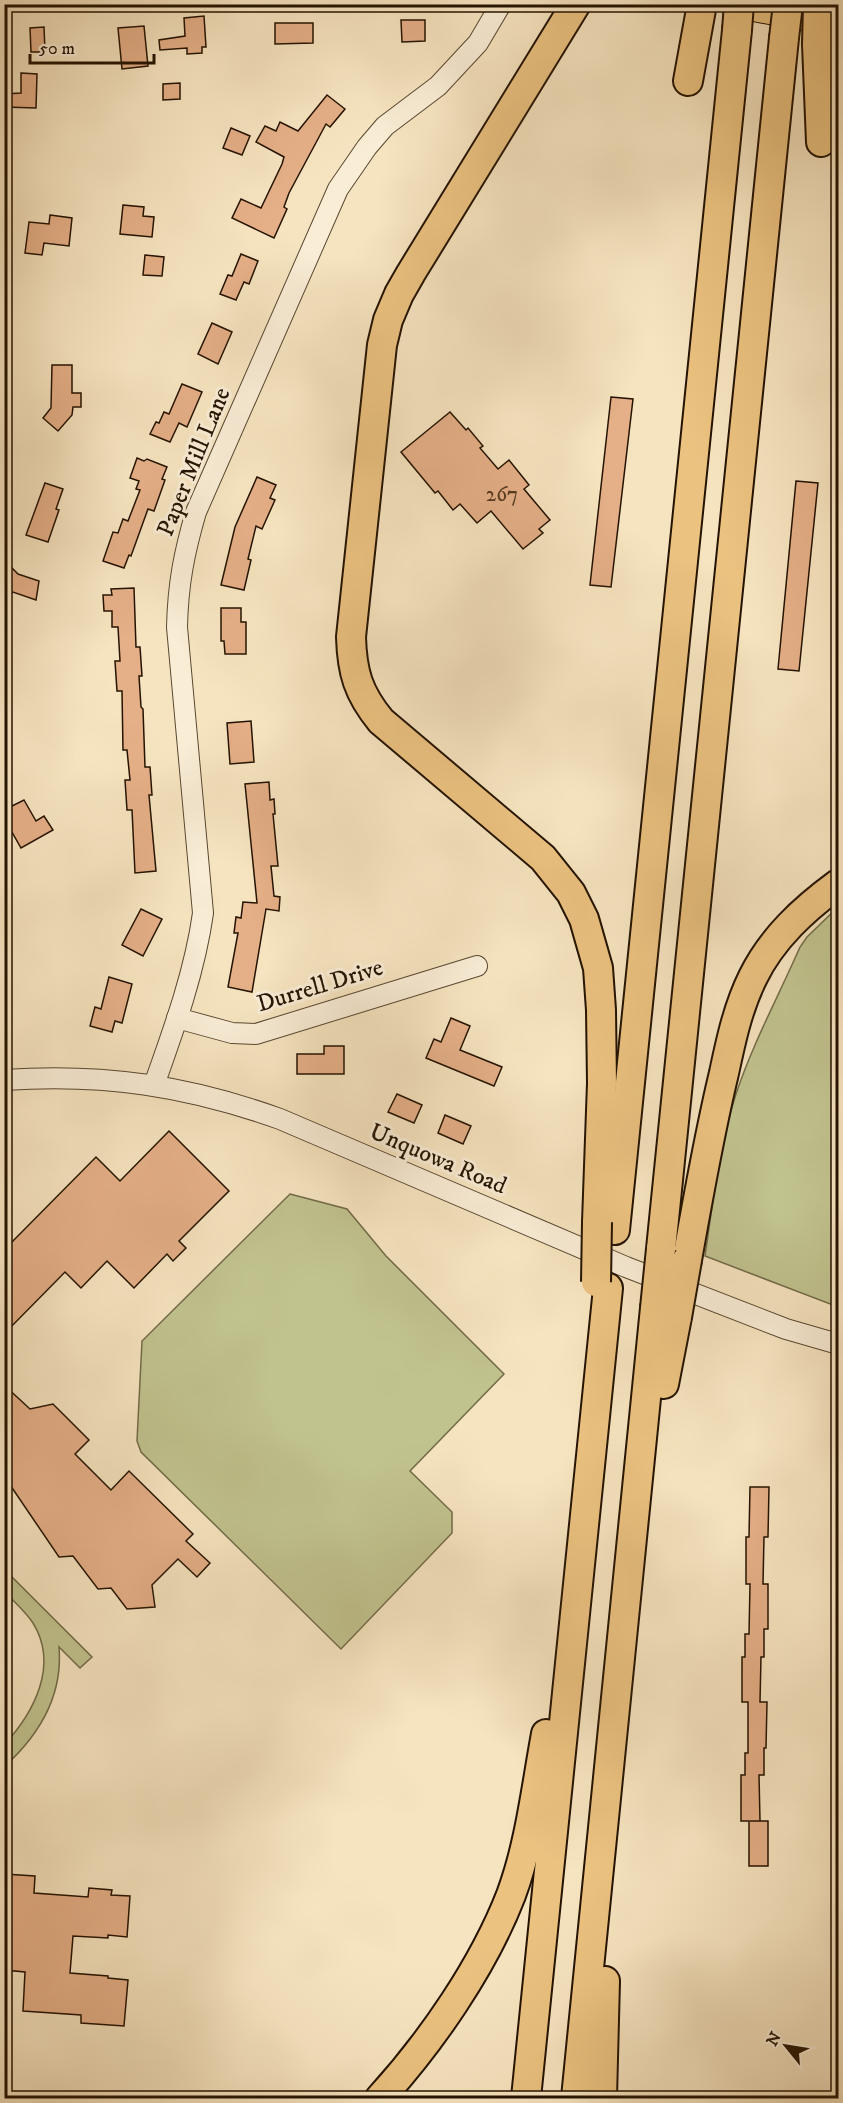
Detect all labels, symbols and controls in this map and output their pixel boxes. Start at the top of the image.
scale bar [30,27,154,65]
text: 50 m [39,38,75,60]
street label: Paper Mill Lane [151,383,237,541]
house number: 267 [486,482,518,508]
street label: Durrell Drive [253,953,387,1019]
street label: Unquowa Road [365,1117,511,1201]
north arrow [756,2016,816,2076]
text: N [762,2028,786,2050]

